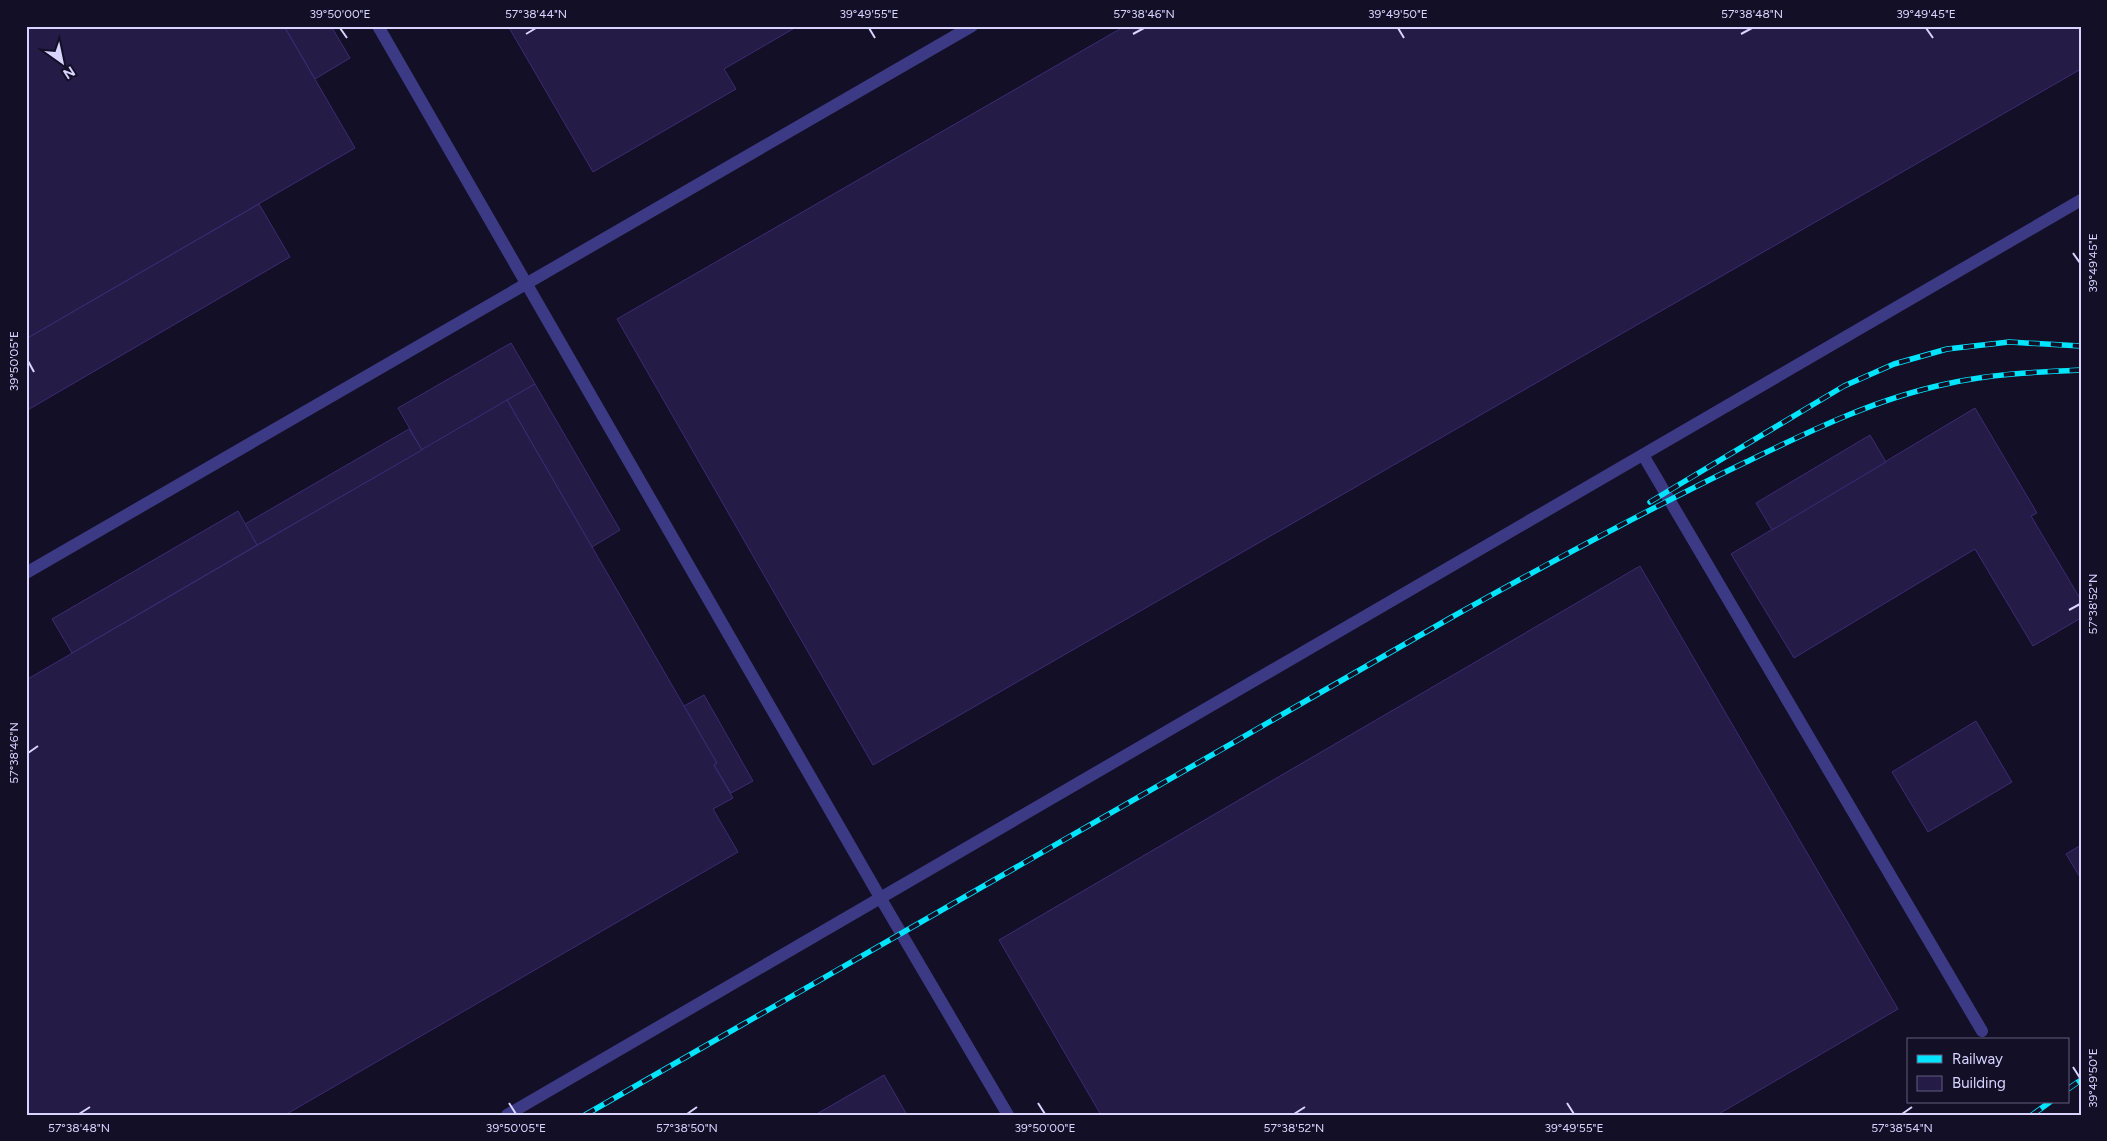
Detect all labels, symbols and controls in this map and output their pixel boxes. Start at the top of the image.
text: 39°50'00"E [309,7,371,21]
text: 57°38'44"N [505,7,567,21]
text: 39°49'55"E [839,7,899,21]
text: 57°38'46"N [1113,7,1175,21]
text: 39°49'50"E [1368,7,1428,21]
text: 57°38'48"N [1721,7,1783,21]
text: 39°49'45"E [1896,7,1956,21]
north arrow [38,38,88,88]
text: N [60,62,78,83]
text: 39°49'45"E [2086,233,2100,293]
text: 39°50'05"E [7,331,21,391]
text: 57°38'52"N [2086,574,2100,634]
text: 57°38'46"N [7,722,21,784]
legend [1907,1038,2070,1104]
text: 39°49'50"E [2086,1048,2100,1108]
text: Railway [1952,1050,2003,1068]
text: Building [1952,1074,2006,1092]
text: 57°38'48"N [48,1121,110,1135]
text: 39°50'05"E [486,1121,546,1135]
text: 57°38'50"N [656,1121,718,1135]
text: 39°50'00"E [1014,1121,1076,1135]
text: 57°38'52"N [1264,1121,1324,1135]
text: 39°49'55"E [1544,1121,1604,1135]
text: 57°38'54"N [1871,1121,1933,1135]

